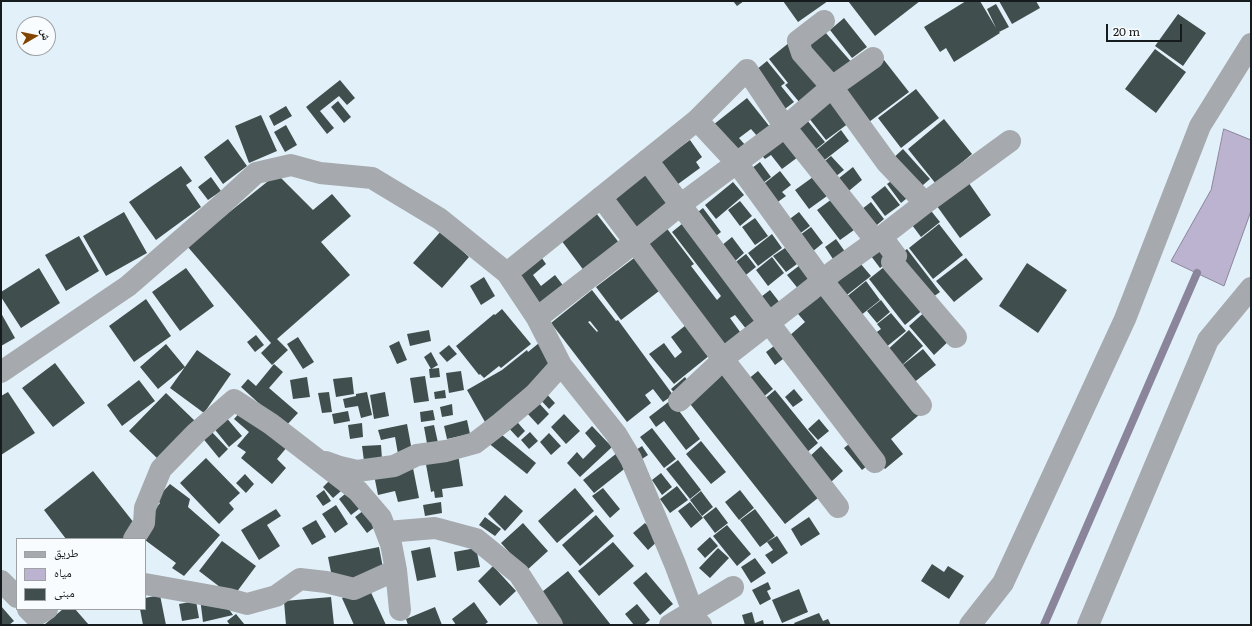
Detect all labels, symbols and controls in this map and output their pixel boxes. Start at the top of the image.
north arrow [16,16,56,56]
scale bar [1108,16,1184,42]
text: 20 m [1113,22,1140,40]
text: ش [38,27,56,41]
legend [16,538,146,610]
text: طريق [54,543,79,561]
text: مياه [54,563,72,581]
text: مبنى [54,583,75,601]

